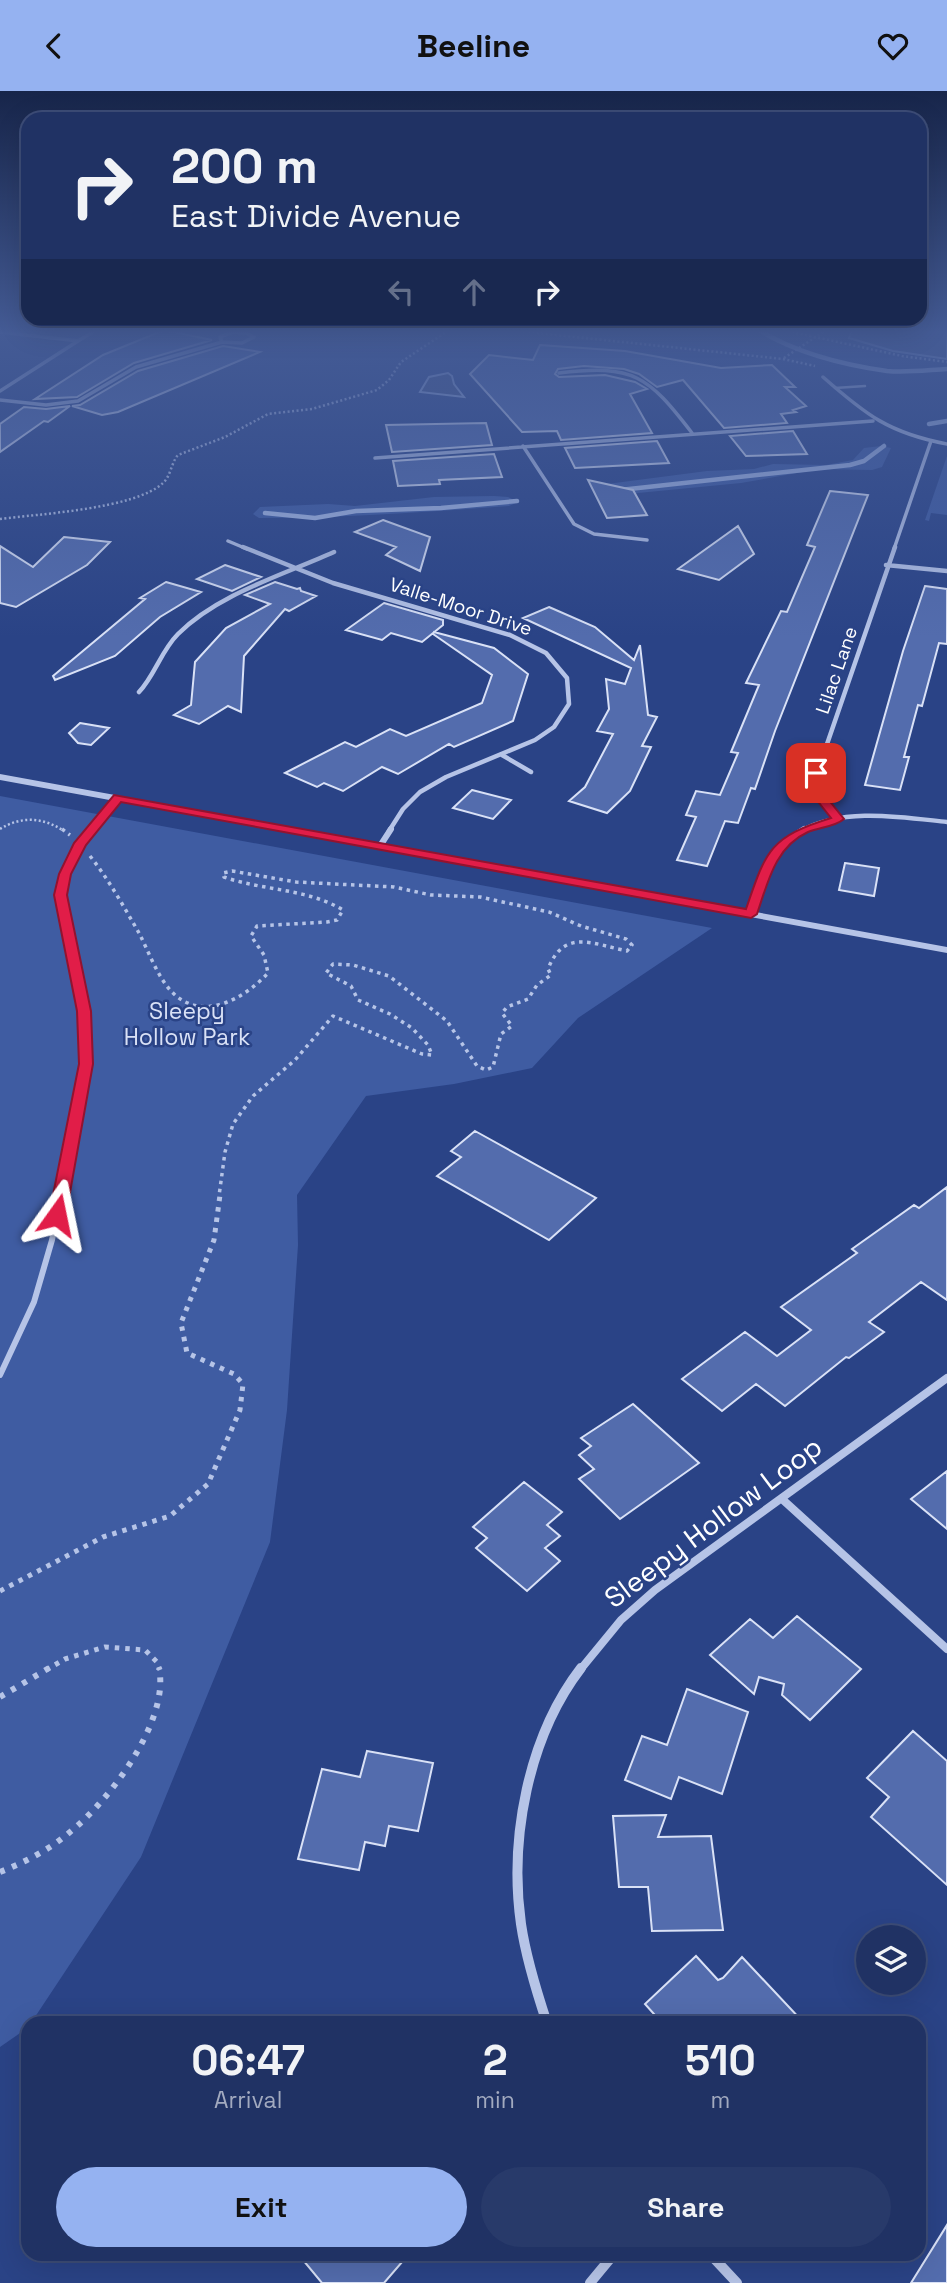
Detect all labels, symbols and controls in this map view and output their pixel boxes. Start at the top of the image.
text: Beeline [417,26,530,66]
icon: back [35,27,73,65]
icon: heart [874,27,912,65]
text: 200 m [171,135,318,197]
icon: right [56,140,147,231]
text: East Divide Avenue [171,196,461,236]
icon: left [382,273,420,311]
icon: ahead [455,273,493,311]
icon: right [528,273,566,311]
street label: Valle-Moor Drive [386,572,535,641]
street label: Lilac Lane [810,623,863,717]
pin [786,743,846,803]
icon: arrive [797,754,835,792]
park label: Sleepy Hollow Park [124,996,250,1052]
position arrow [20,1178,94,1252]
street label: Sleepy Hollow Loop [597,1428,829,1616]
map controls [856,1925,926,1995]
button: layers [856,1925,926,1995]
text: 06:47 [191,2034,305,2087]
text: 2 [483,2034,508,2087]
text: 510 [685,2034,756,2087]
text: Arrival [214,2085,282,2115]
text: min [475,2085,515,2115]
text: m [711,2085,730,2115]
button: Exit [56,2167,467,2247]
button: Share [481,2167,891,2247]

